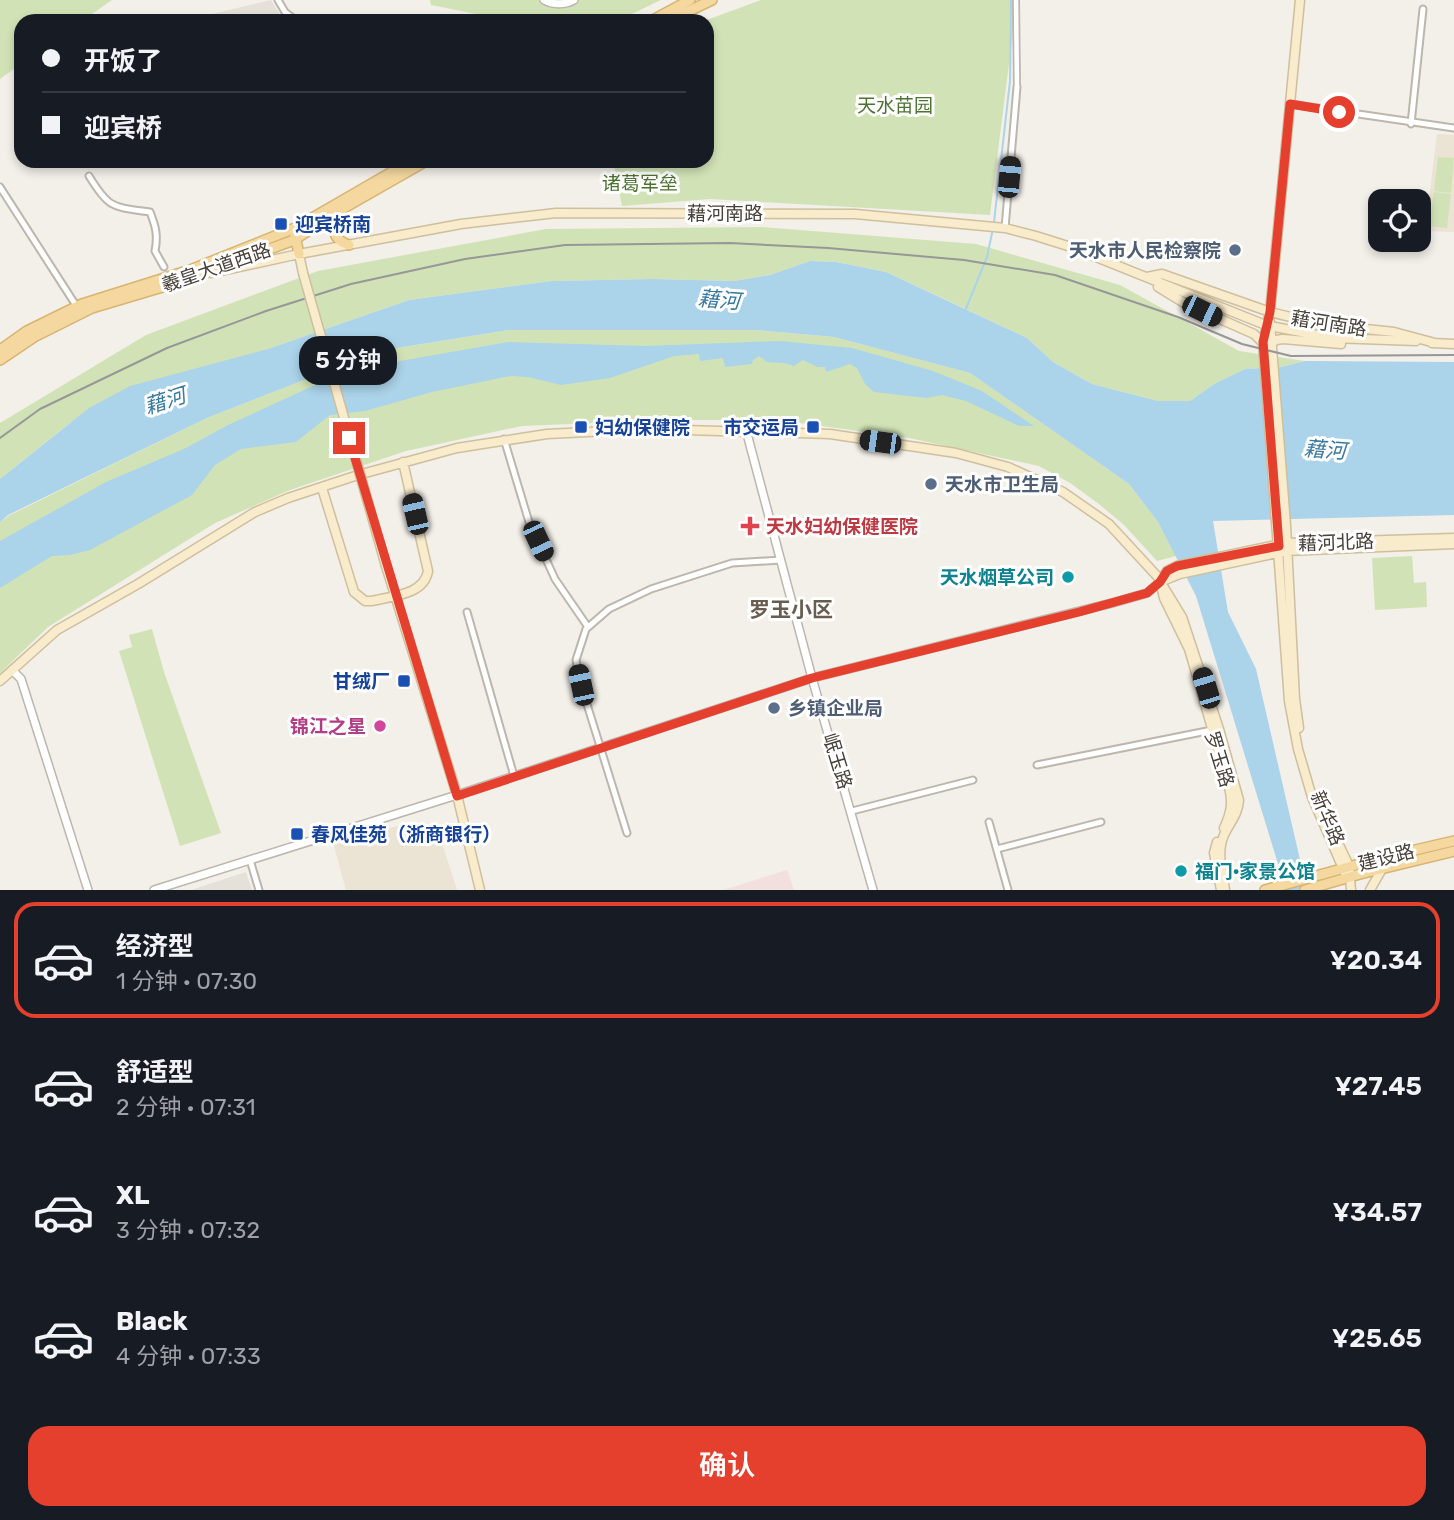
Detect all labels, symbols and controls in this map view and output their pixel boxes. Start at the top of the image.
text: 开饭了 [84,46,162,77]
park label: 天水苗园 [857,94,933,117]
route start [1323,96,1355,128]
text: 迎宾桥 [84,113,162,144]
car [997,155,1022,199]
park label: 诸葛军垒 [602,172,678,195]
map controls [1368,189,1431,252]
button: locate [1368,189,1431,252]
street label: 藉河南路 [687,202,763,225]
place label: 迎宾桥南 [295,213,371,236]
marker: 迎宾桥南 [273,216,289,232]
street label: 羲皇大道西路 [159,238,274,297]
place label: 天水市人民检察院 [1069,239,1221,262]
marker: 天水市人民检察院 [1227,242,1243,258]
water label: 藉河 [697,285,745,314]
car [1179,292,1226,330]
street label: 藉河南路 [1290,306,1368,341]
callout: 5 分钟 [300,336,398,386]
text: 5 分钟 [315,346,381,374]
water label: 藉河 [141,381,192,419]
place label: 妇幼保健院 [595,416,690,439]
place label: 市交运局 [723,416,799,439]
marker: 妇幼保健院 [573,419,589,435]
marker: 市交运局 [805,419,821,435]
route end [333,422,365,454]
car [858,429,903,455]
water label: 藉河 [1303,436,1351,464]
place label: 天水市卫生局 [945,473,1059,496]
marker: 天水市卫生局 [923,476,939,492]
car [401,491,430,537]
place label: 天水妇幼保健医院 [766,515,918,538]
marker: 天水妇幼保健医院 [740,516,760,536]
car [520,518,557,564]
street label: 藉河北路 [1298,530,1374,555]
place label: 天水烟草公司 [940,566,1054,589]
marker: 天水烟草公司 [1060,569,1076,585]
district label: 罗玉小区 [749,597,833,622]
car [567,662,596,708]
car [1190,665,1223,711]
place label: 甘绒厂 [333,670,390,693]
marker: 甘绒厂 [396,673,412,689]
place label: 乡镇企业局 [788,697,883,720]
marker: 乡镇企业局 [766,700,782,716]
place label: 锦江之星 [290,715,366,738]
marker: 锦江之星 [372,718,388,734]
street label: 罗玉路 [1200,729,1239,790]
street label: 岷玉路 [818,731,857,792]
street label: 新华路 [1306,787,1349,849]
place label: 春风佳苑（浙商银行） [311,823,501,846]
marker: 春风佳苑（浙商银行） [289,826,305,842]
street label: 建设路 [1356,839,1417,876]
place label: 福门·家景公馆 [1195,860,1315,883]
marker: 福门·家景公馆 [1173,863,1189,879]
icon: car [32,929,95,992]
text: 经济型 [116,931,194,962]
text: ¥20.34 [1330,945,1422,976]
text: 1 分钟 · 07:30 [116,967,257,995]
icon: car [32,1055,95,1118]
text: 舒适型 [116,1057,194,1088]
text: ¥27.45 [1334,1071,1422,1102]
text: 2 分钟 · 07:31 [116,1093,256,1121]
text: XL [116,1180,149,1211]
icon: car [32,1181,95,1244]
text: ¥34.57 [1333,1197,1422,1228]
text: 3 分钟 · 07:32 [116,1216,260,1244]
text: Black [116,1306,188,1337]
icon: car [32,1307,95,1370]
text: ¥25.65 [1332,1323,1422,1354]
text: 4 分钟 · 07:33 [116,1342,261,1370]
button: 确认 [28,1426,1426,1506]

